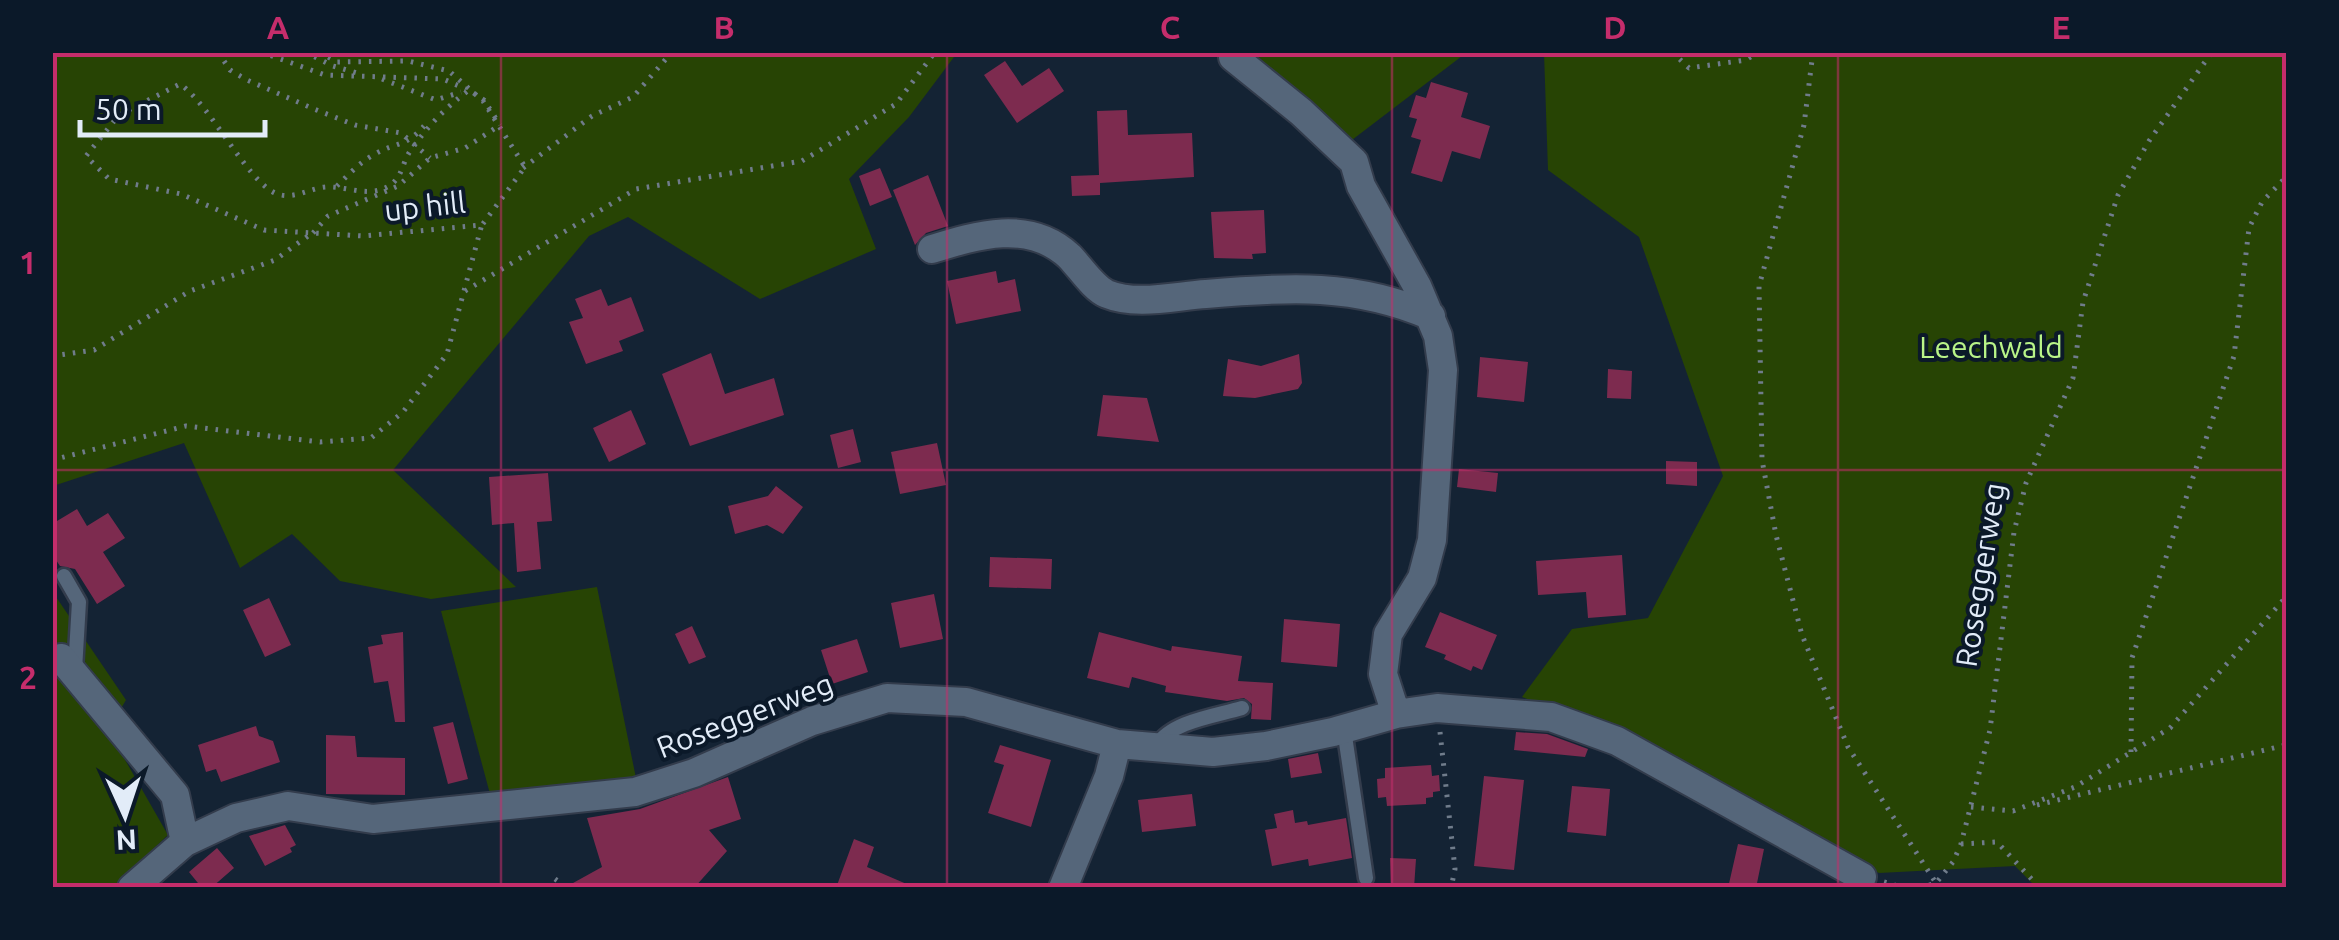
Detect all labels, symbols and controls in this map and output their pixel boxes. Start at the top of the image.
text: A [267,9,290,45]
text: B [713,9,735,45]
text: C [1160,9,1180,45]
text: D [1603,9,1627,45]
text: E [2051,9,2071,45]
scale bar [80,75,265,137]
text: 50 m [95,92,162,126]
street label: up hill [382,185,467,227]
text: 1 [19,244,37,280]
park label: Leechwald [1919,330,2063,364]
street label: Roseggerweg [1949,480,2011,669]
text: 2 [19,659,37,695]
street label: Roseggerweg [652,666,837,764]
north arrow [75,765,175,865]
text: N [115,824,138,856]

